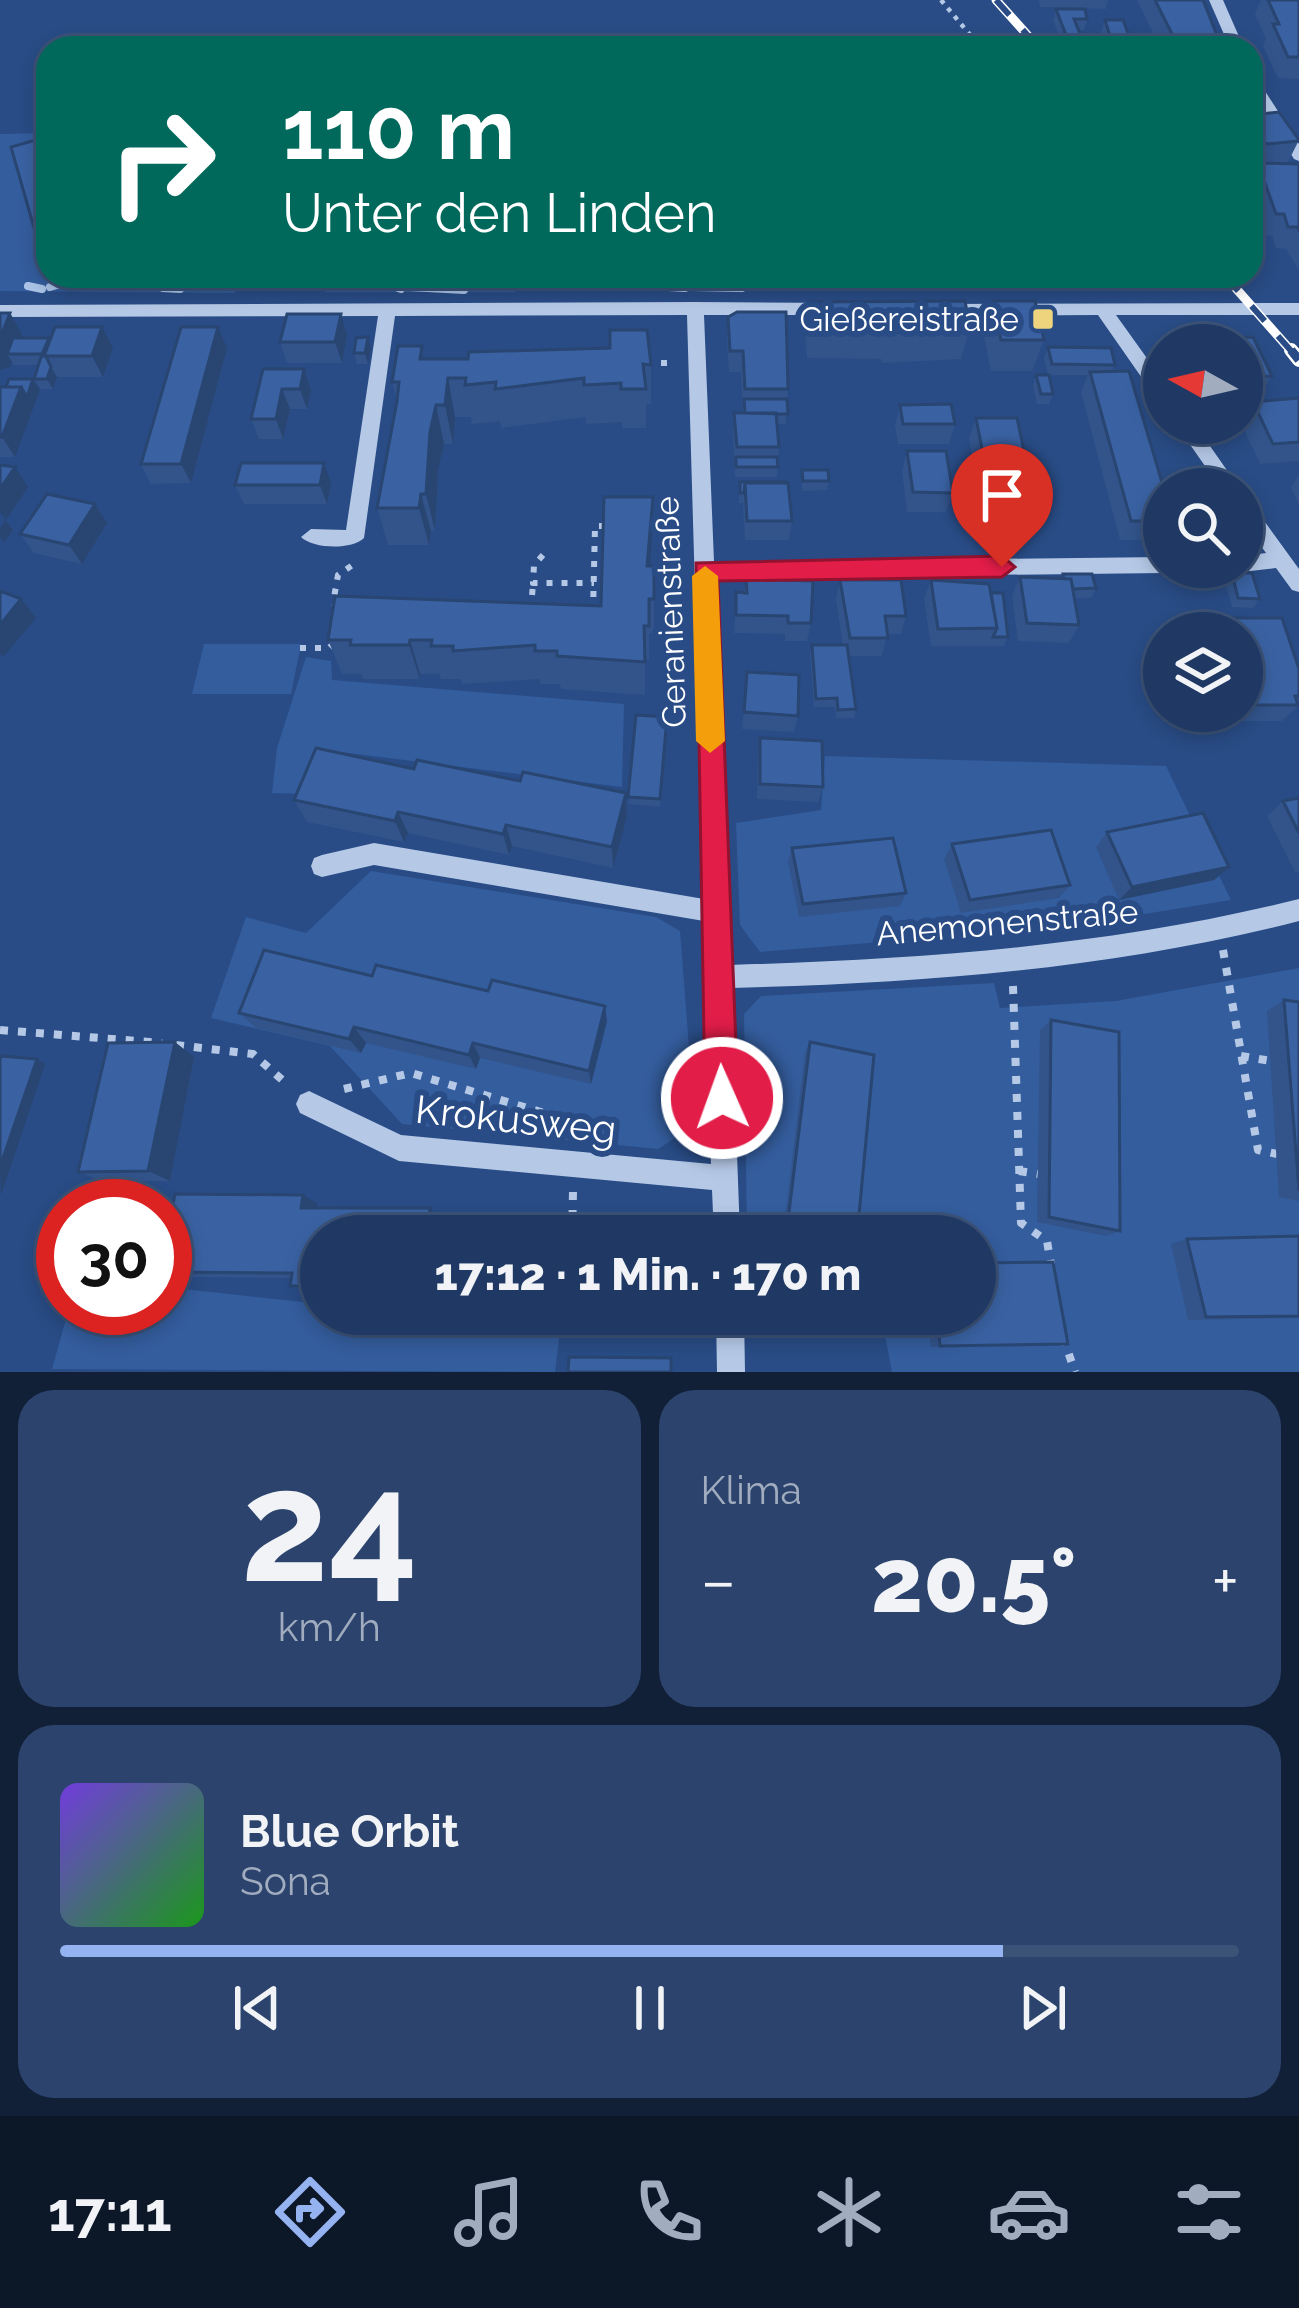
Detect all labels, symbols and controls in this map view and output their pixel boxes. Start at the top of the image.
text: 110 m [282,80,515,179]
icon: right [84,84,240,240]
text: Unter den Linden [282,181,717,245]
place label: Gießereistraße [800,300,1019,339]
marker: Gießereistraße [1030,306,1056,332]
north arrow [1143,324,1263,444]
map controls [1143,324,1263,732]
pin [951,444,1053,567]
icon: arrive [969,462,1035,528]
button: search [1143,468,1263,588]
street label: Geranienstraße [647,496,694,728]
button: layers [1143,612,1263,732]
street label: Anemonenstraße [874,892,1140,953]
position arrow [659,1035,785,1161]
street label: Krokusweg [413,1086,619,1152]
speed limit sign: 30 [36,1179,192,1335]
text: 17:12 · 1 Min. · 170 m [435,1248,861,1301]
text: 24 [241,1434,418,1618]
text: Klima [701,1467,802,1513]
text: 20.5° [871,1527,1077,1633]
text: − [701,1542,736,1619]
text: + [1212,1542,1239,1619]
text: km/h [278,1604,381,1650]
text: Blue Orbit [240,1805,459,1858]
text: Sona [240,1858,331,1904]
icon: previous [224,1975,290,2041]
icon: pause [617,1975,683,2041]
icon: next [1010,1975,1076,2041]
icon: directions [268,2170,352,2254]
icon: music [447,2170,531,2254]
icon: phone [627,2170,711,2254]
icon: climate [807,2170,891,2254]
icon: car [987,2170,1071,2254]
icon: filters [1167,2170,1251,2254]
text: 17:11 [48,2180,172,2244]

